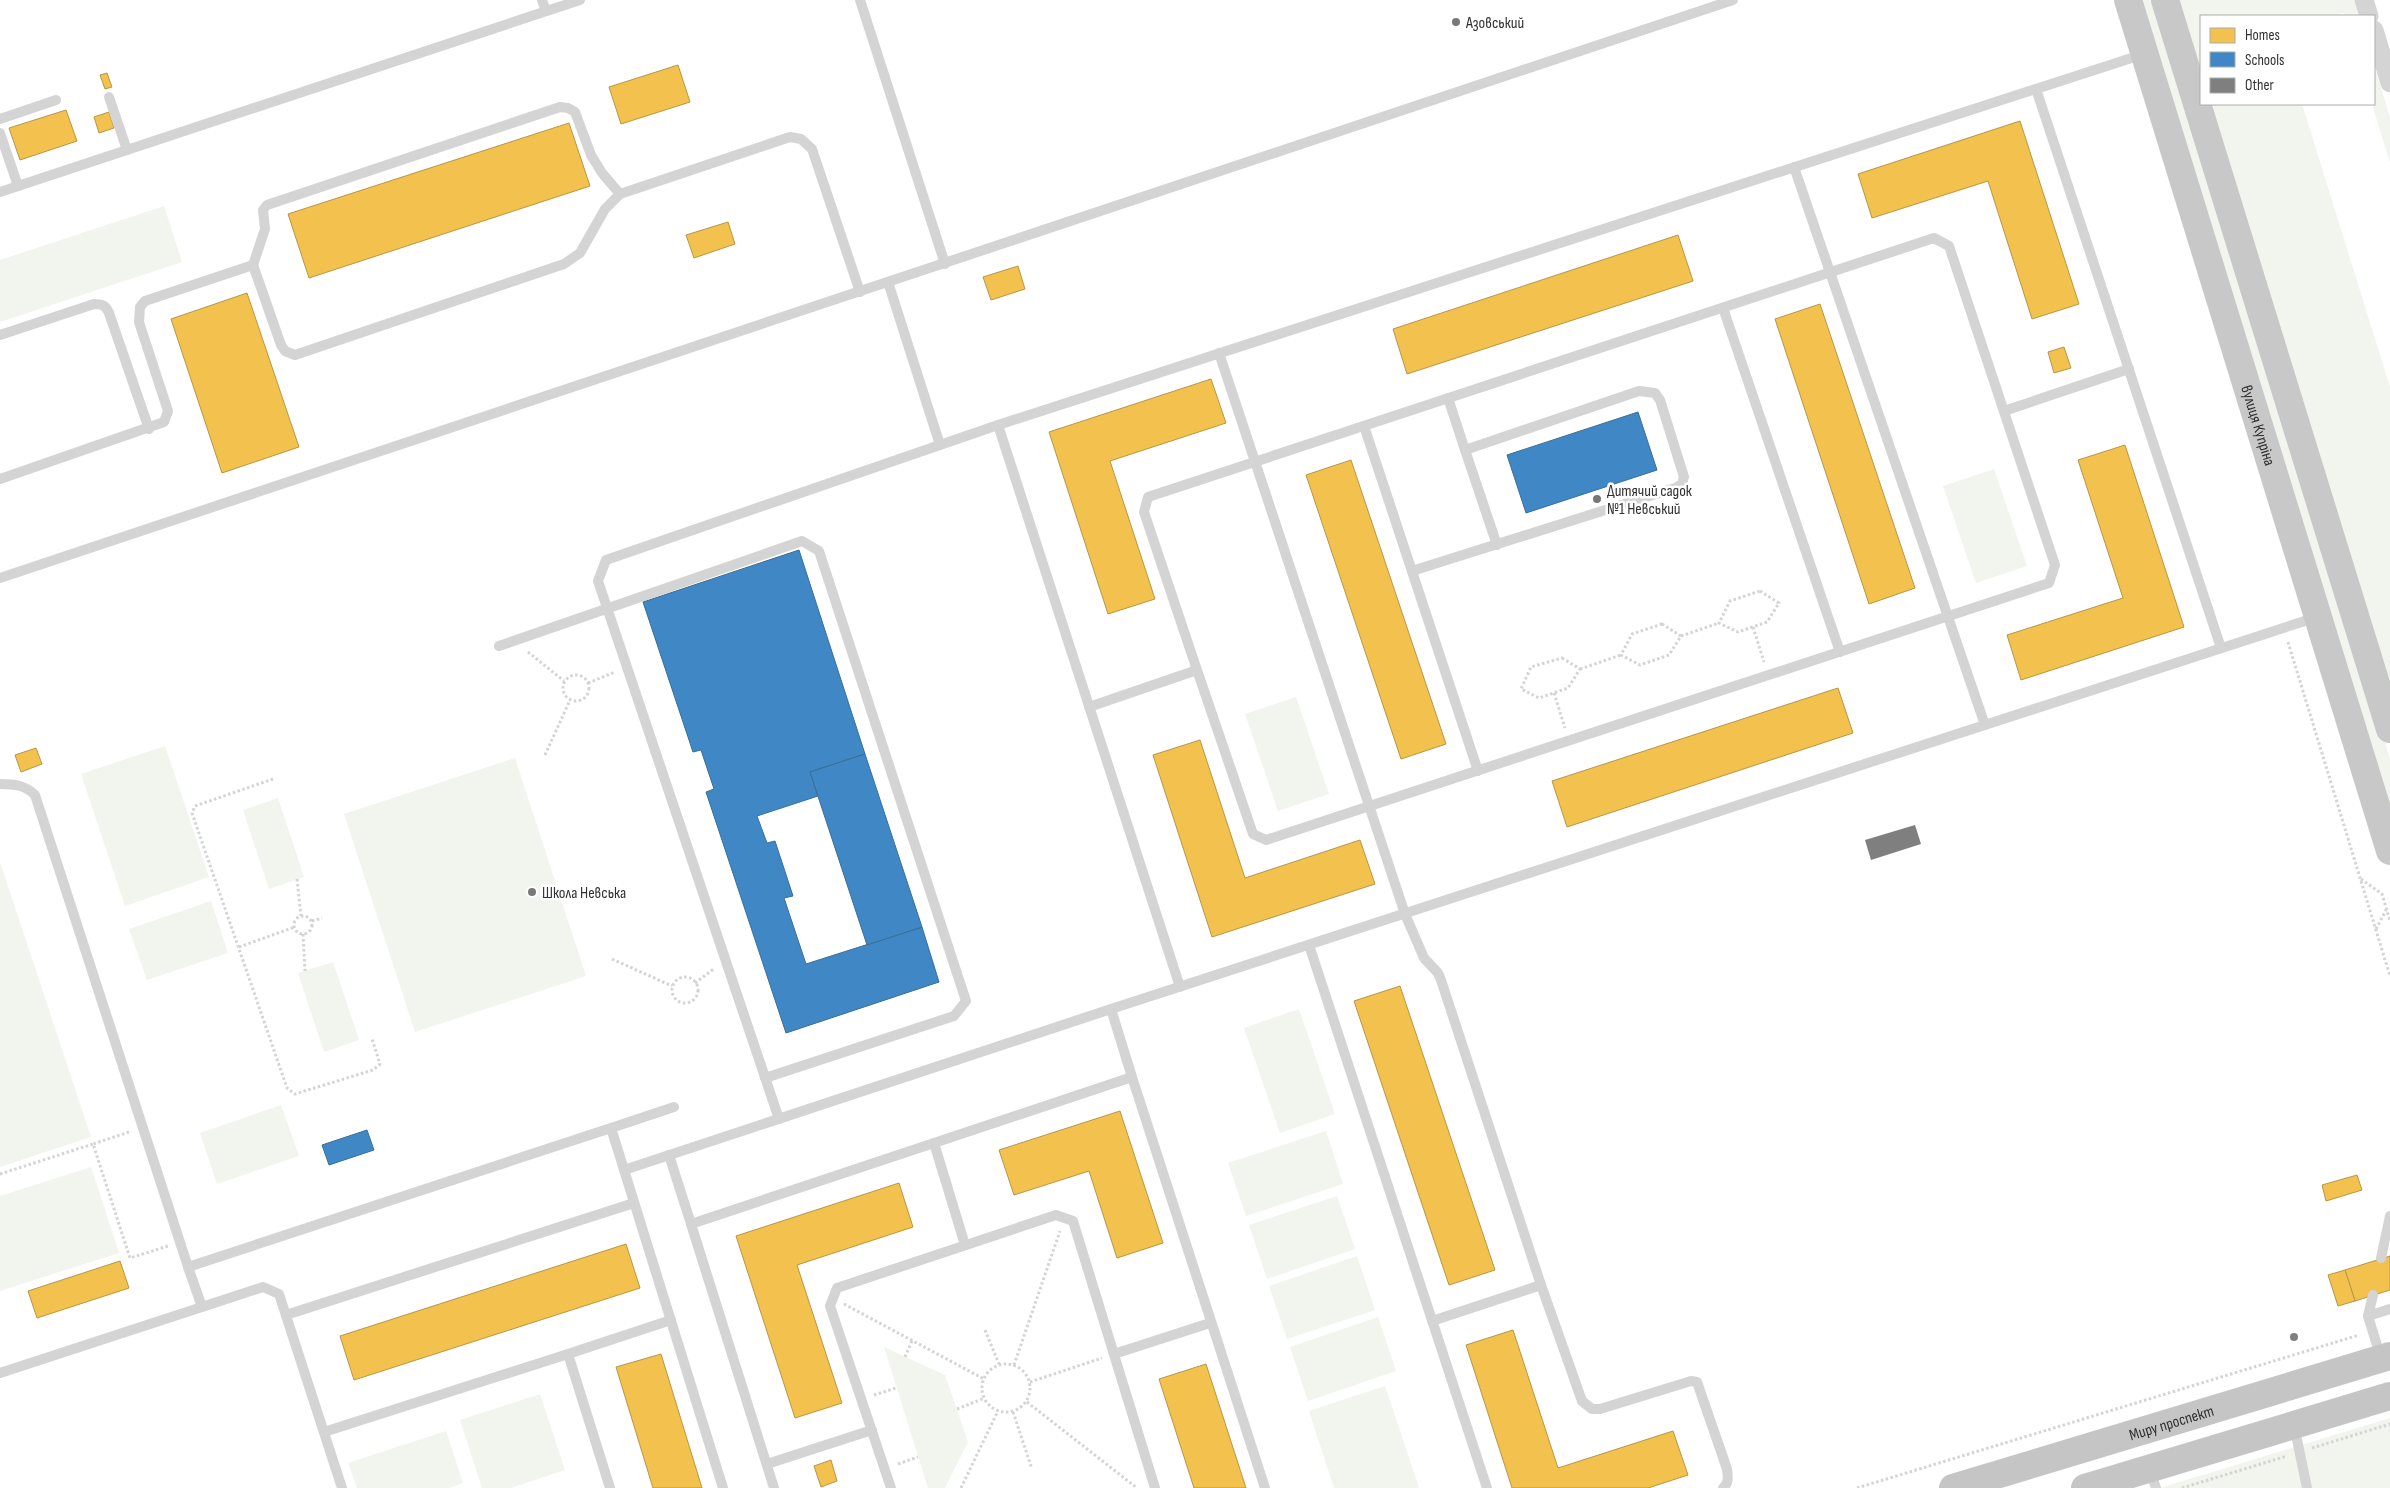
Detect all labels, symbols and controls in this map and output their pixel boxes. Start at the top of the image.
place label: Азовський [1465,14,1524,33]
legend [2200,15,2375,105]
marker: Азовський [1450,16,1462,28]
text: Homes [2245,26,2280,45]
text: Schools [2245,51,2284,70]
text: Other [2245,76,2274,95]
street label: вулиця Купріна [2236,383,2279,468]
place label: Дитячий садок №1 Невський [1607,482,1693,519]
marker: Дитячий садок №1 Невський [1591,493,1603,505]
place label: Школа Невська [542,884,626,903]
marker: Школа Невська [526,886,538,898]
street label: Миру проспект [2127,1402,2216,1445]

